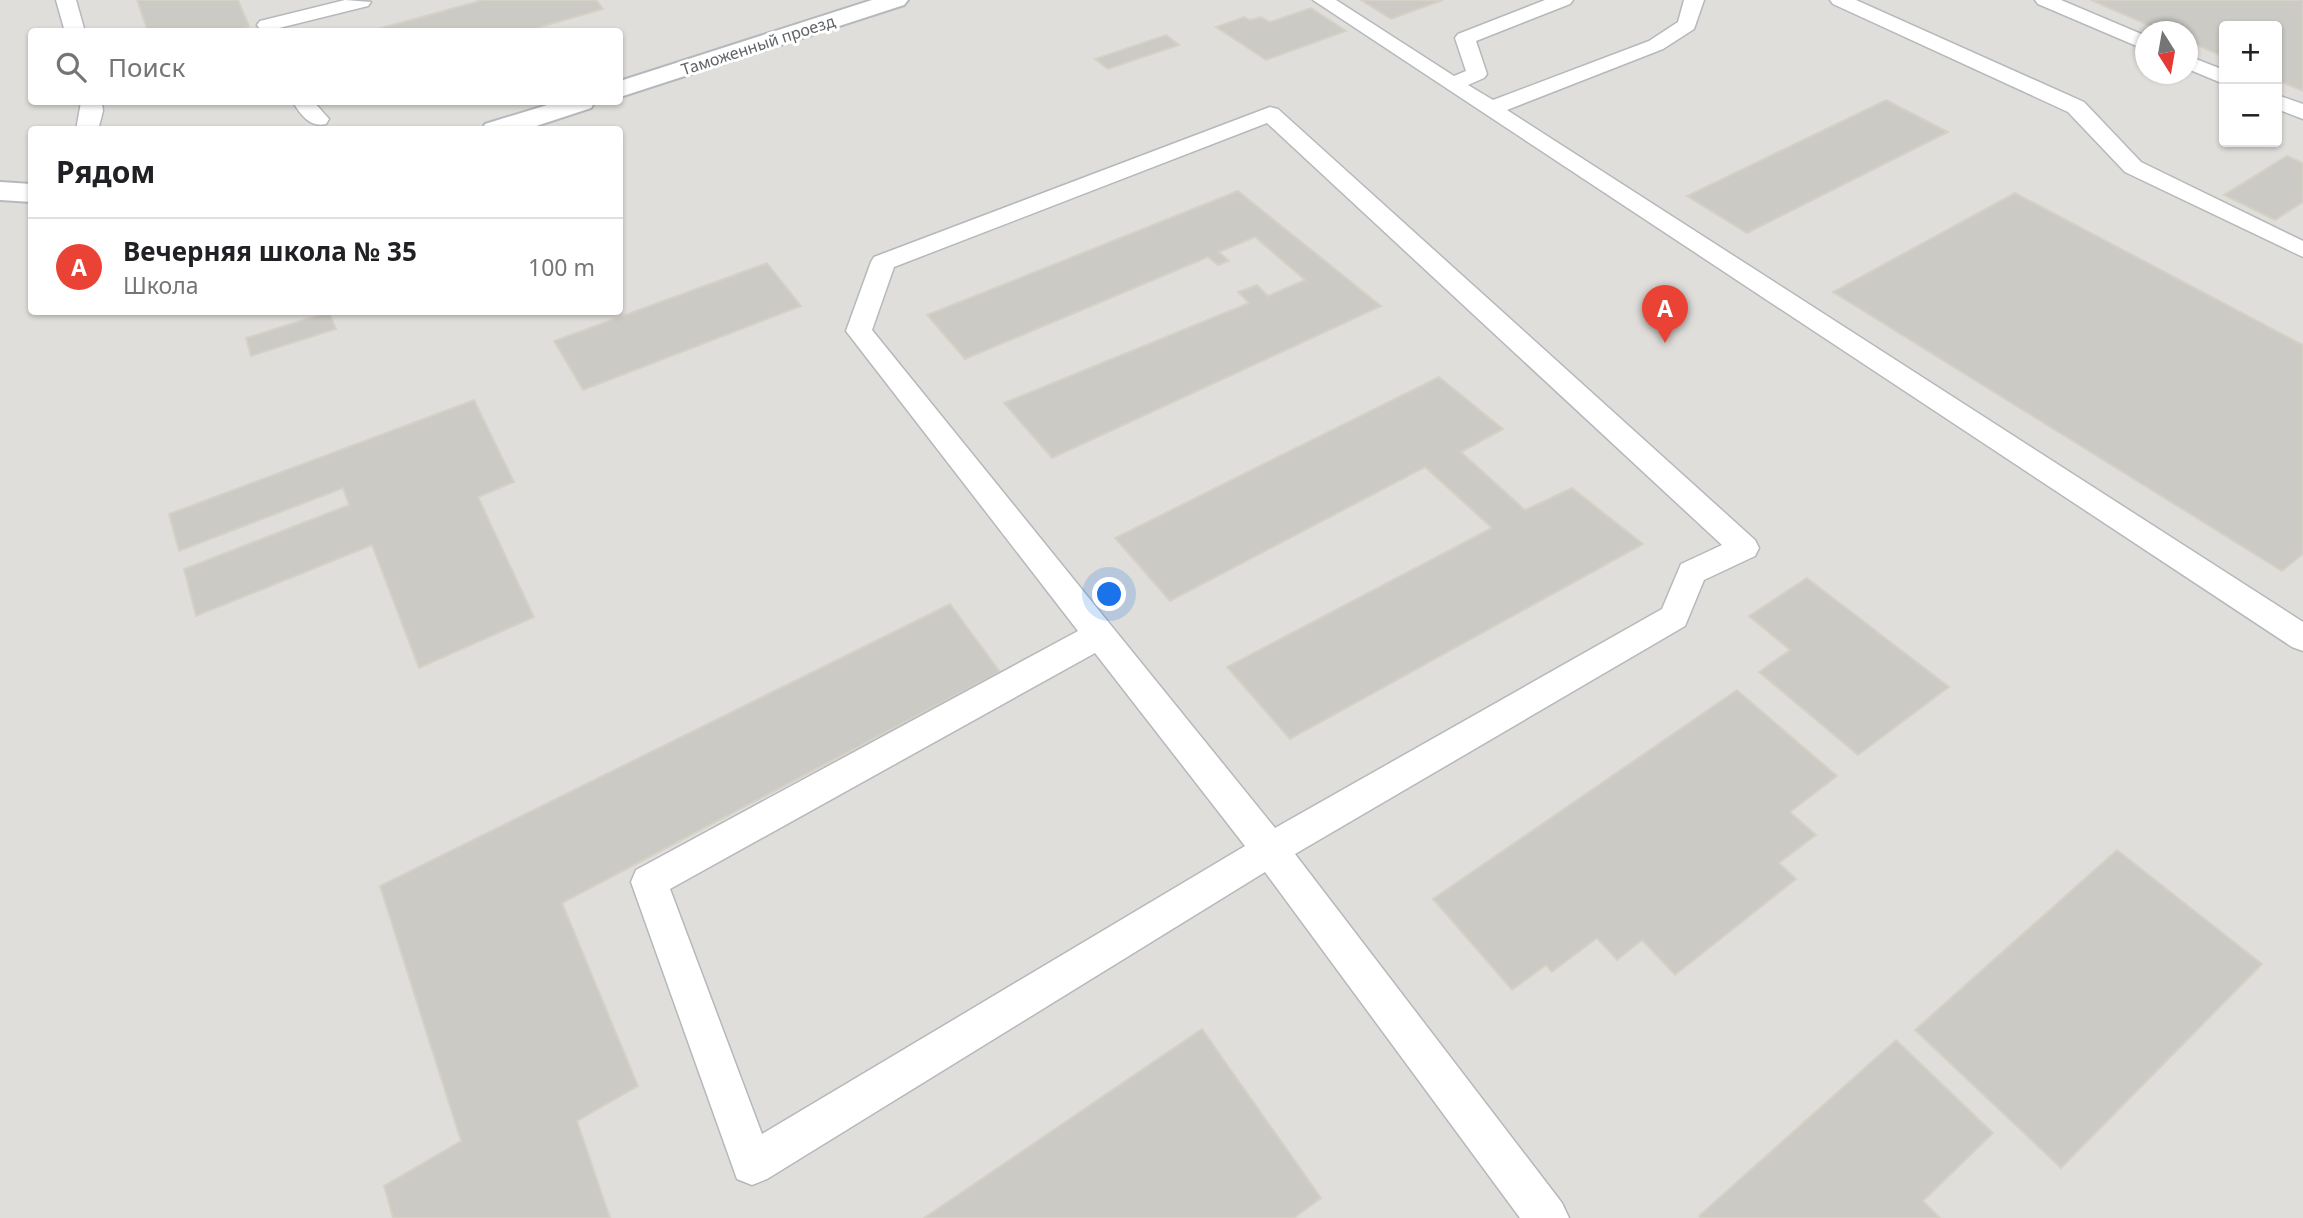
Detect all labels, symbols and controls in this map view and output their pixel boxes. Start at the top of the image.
street label: Таможенный проезд [678,10,838,80]
north arrow [2135,21,2198,84]
map controls [2219,21,2282,147]
button: + [2219,21,2282,84]
search box [28,28,623,105]
icon: search [52,48,90,86]
text: Поиск [108,49,185,85]
button: − [2219,84,2282,147]
text: Рядом [56,151,155,192]
text: Вечерняя школа № 35 [123,233,417,269]
text: A [71,251,87,283]
text: 100 m [528,251,595,283]
text: Школа [123,269,199,301]
pin: A [1642,285,1688,343]
your location [1092,577,1126,611]

